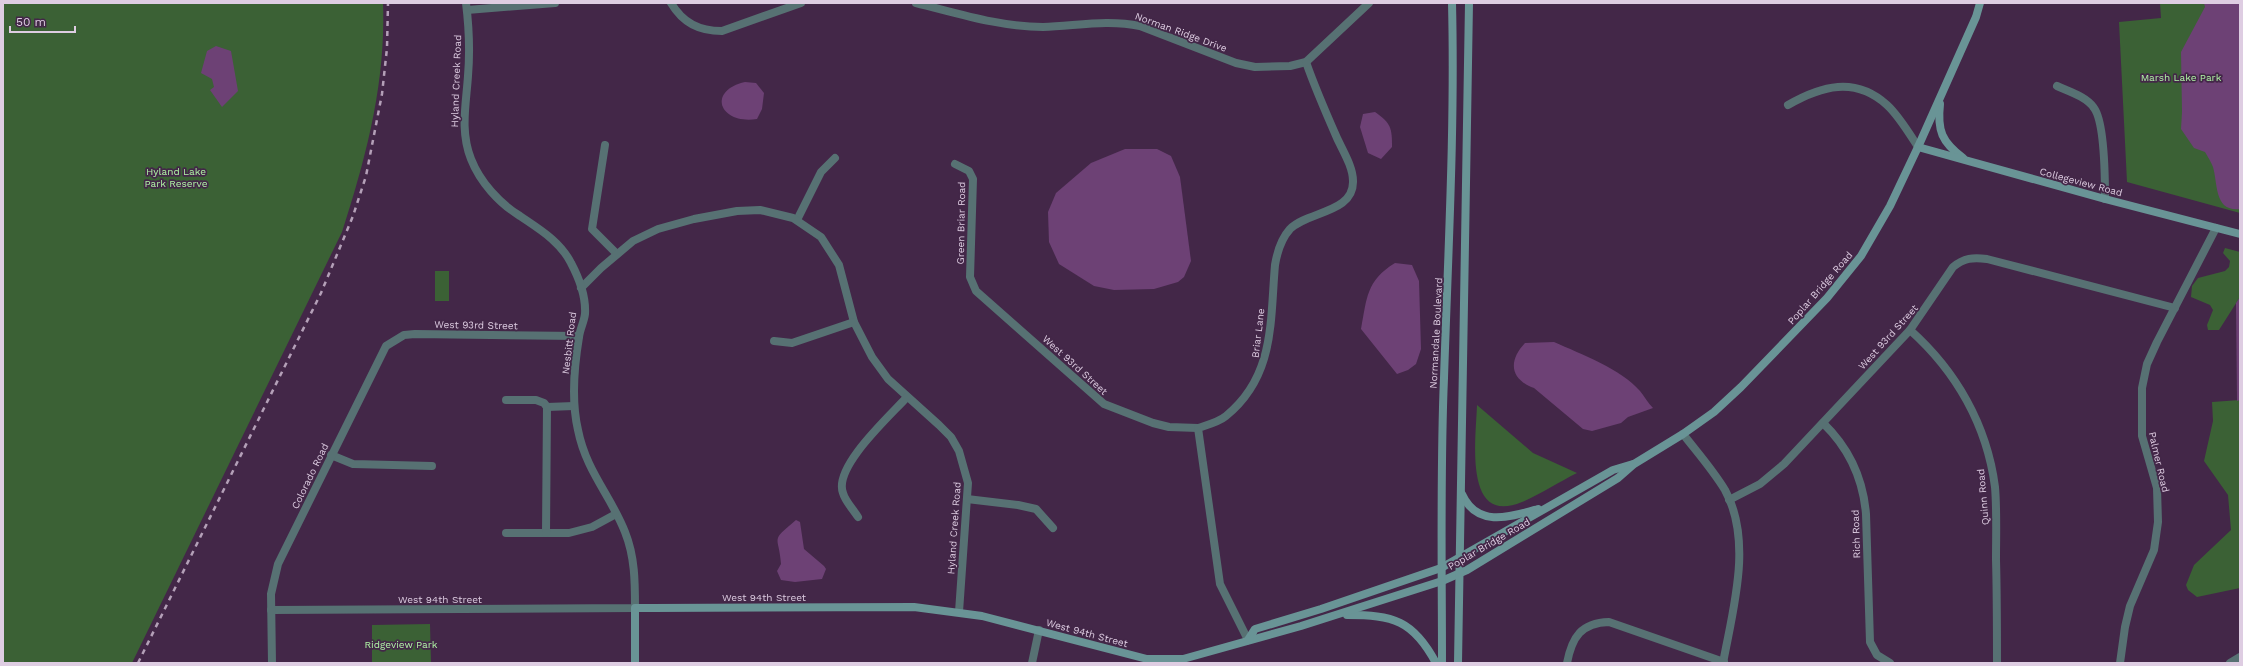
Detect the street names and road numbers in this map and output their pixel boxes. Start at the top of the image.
street label: Norman Ridge Drive [1134,10,1229,54]
street label: Hyland Creek Road [449,34,463,128]
street label: Collegeview Road [2038,166,2124,198]
street label: Green Briar Road [955,181,967,265]
street label: Poplar Bridge Road [1785,249,1855,327]
street label: Normandale Boulevard [1428,277,1444,389]
street label: West 93rd Street [1856,302,1921,372]
street label: Briar Lane [1250,307,1267,358]
street label: Nesbitt Road [560,311,578,375]
street label: West 93rd Street [434,319,519,331]
street label: West 93rd Street [1040,333,1110,398]
street label: Palmer Road [2147,431,2171,493]
street label: Colorado Road [289,441,331,511]
street label: Quinn Road [1975,468,1991,526]
street label: Hyland Creek Road [945,481,963,575]
street label: Rich Road [1850,509,1862,559]
street label: Poplar Bridge Road [1446,516,1532,572]
street label: West 94th Street [722,592,807,603]
street label: West 94th Street [398,594,483,605]
street label: West 94th Street [1045,617,1130,649]

